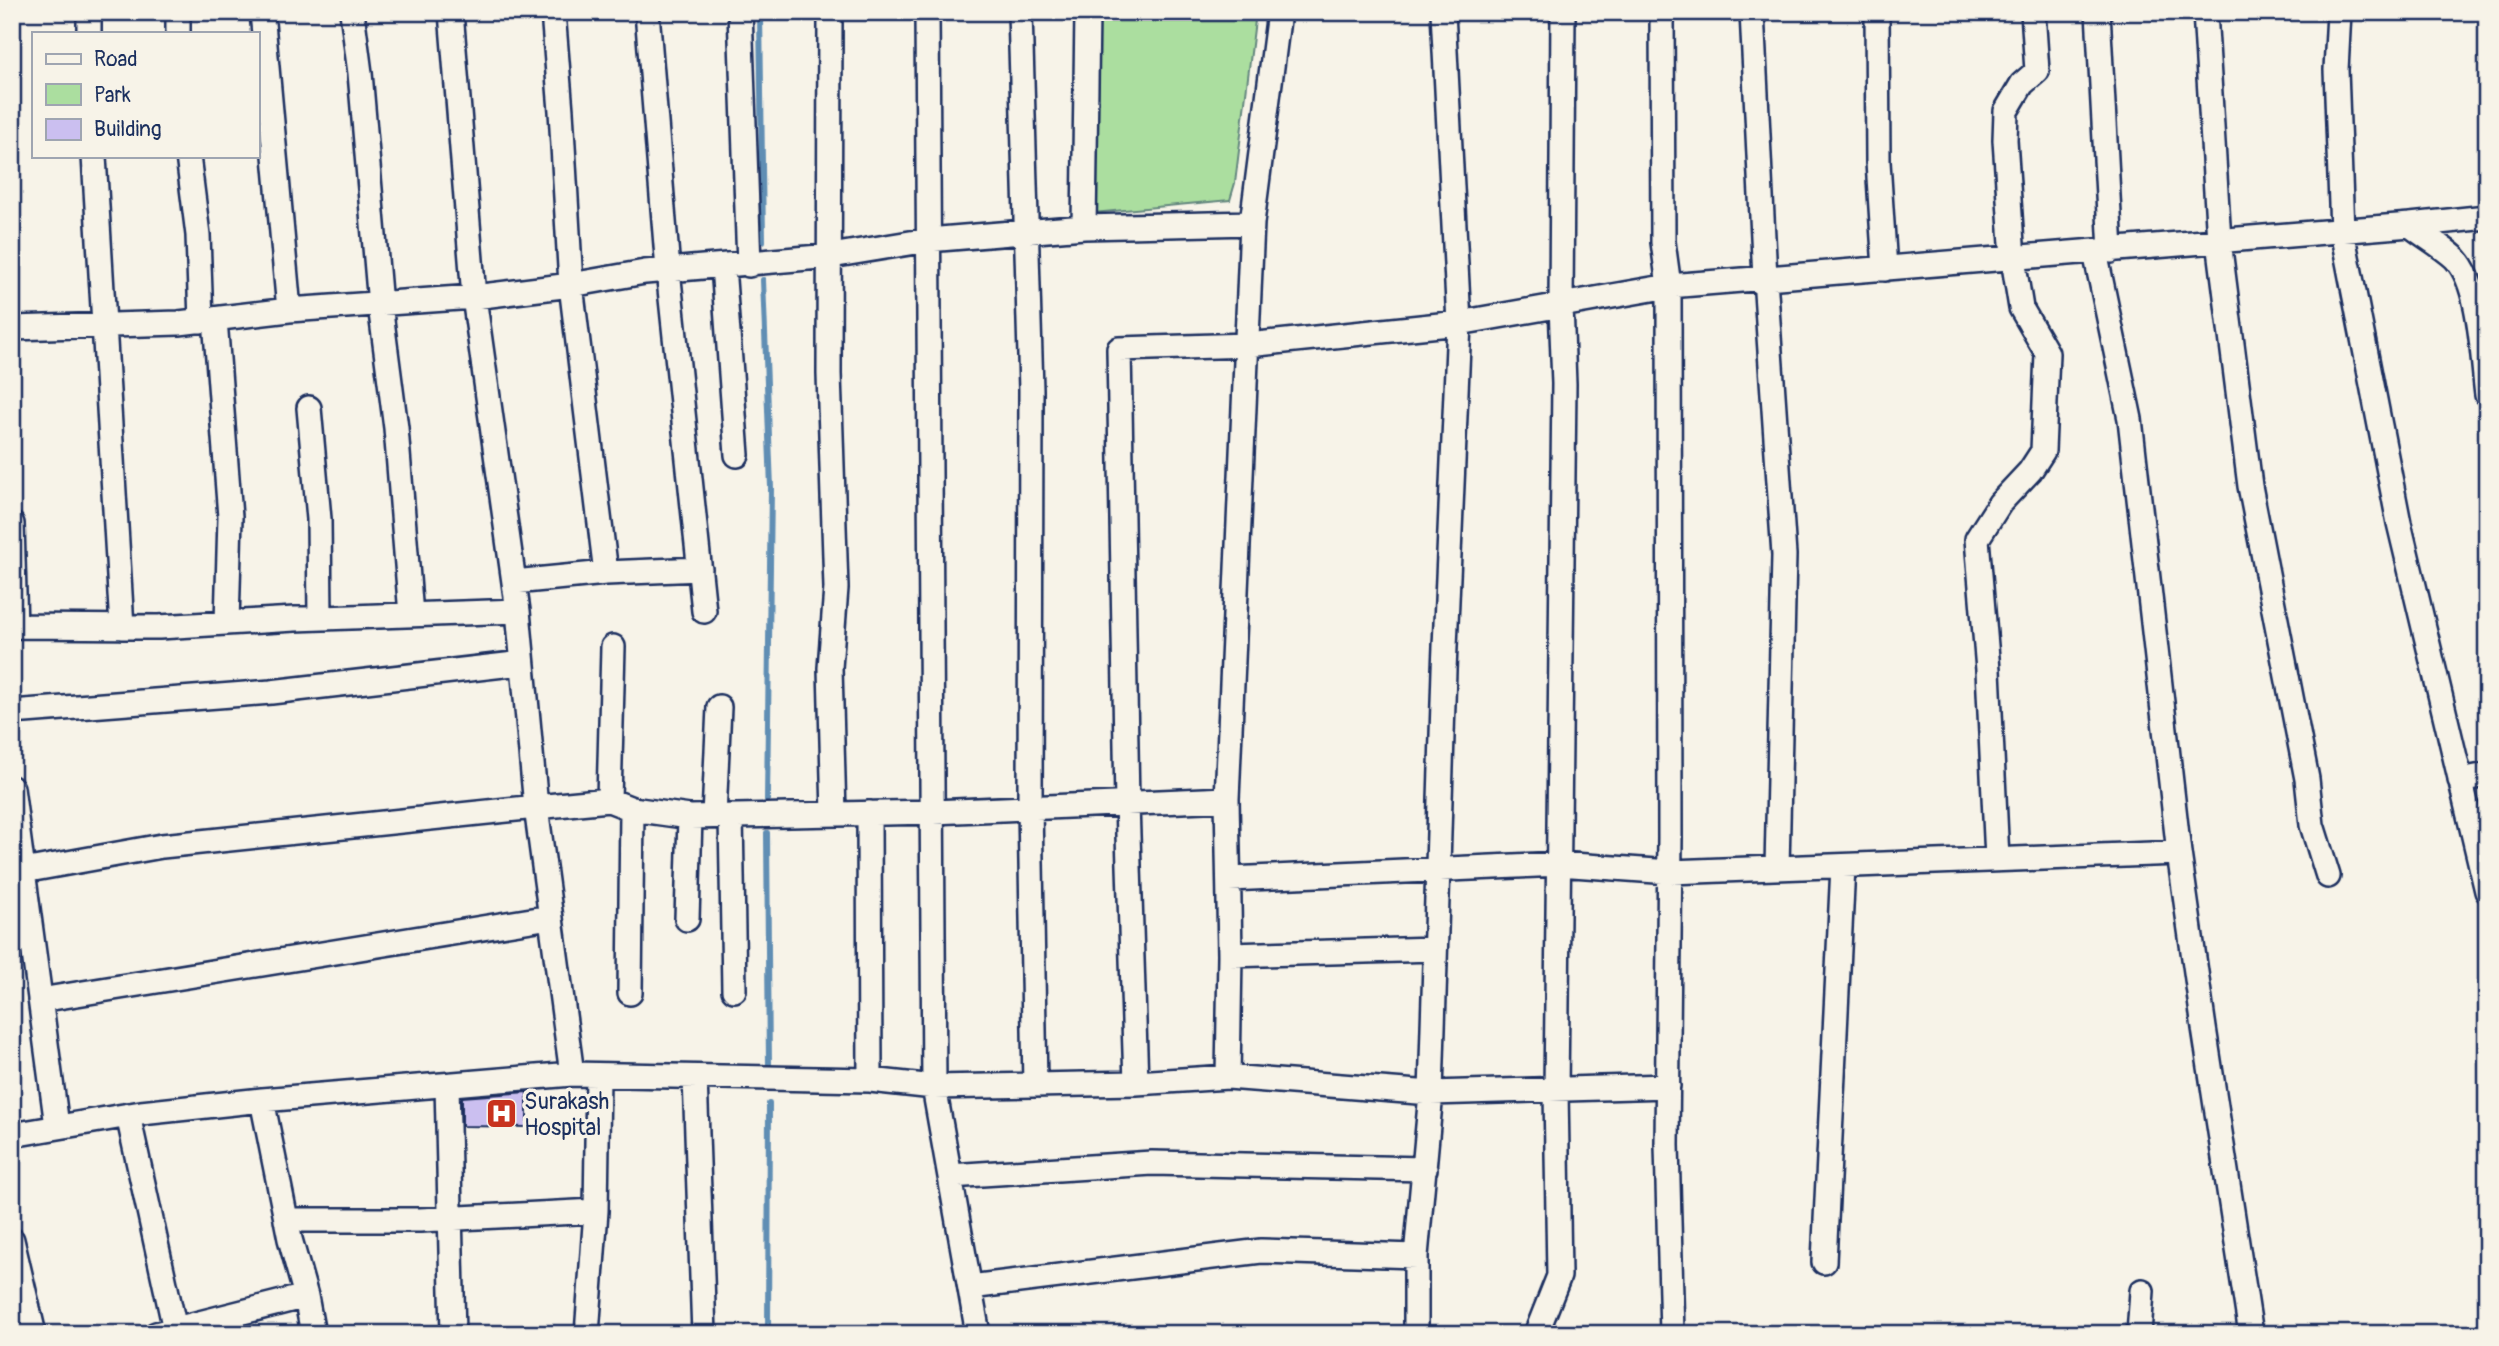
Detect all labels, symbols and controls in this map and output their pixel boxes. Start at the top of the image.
legend [32,32,259,158]
text: Road [94,46,138,73]
text: Park [94,82,131,109]
text: Building [94,116,161,143]
place label: Surakash Hospital [524,1087,609,1142]
hospital icon: Surakash Hospital [484,1097,518,1131]

